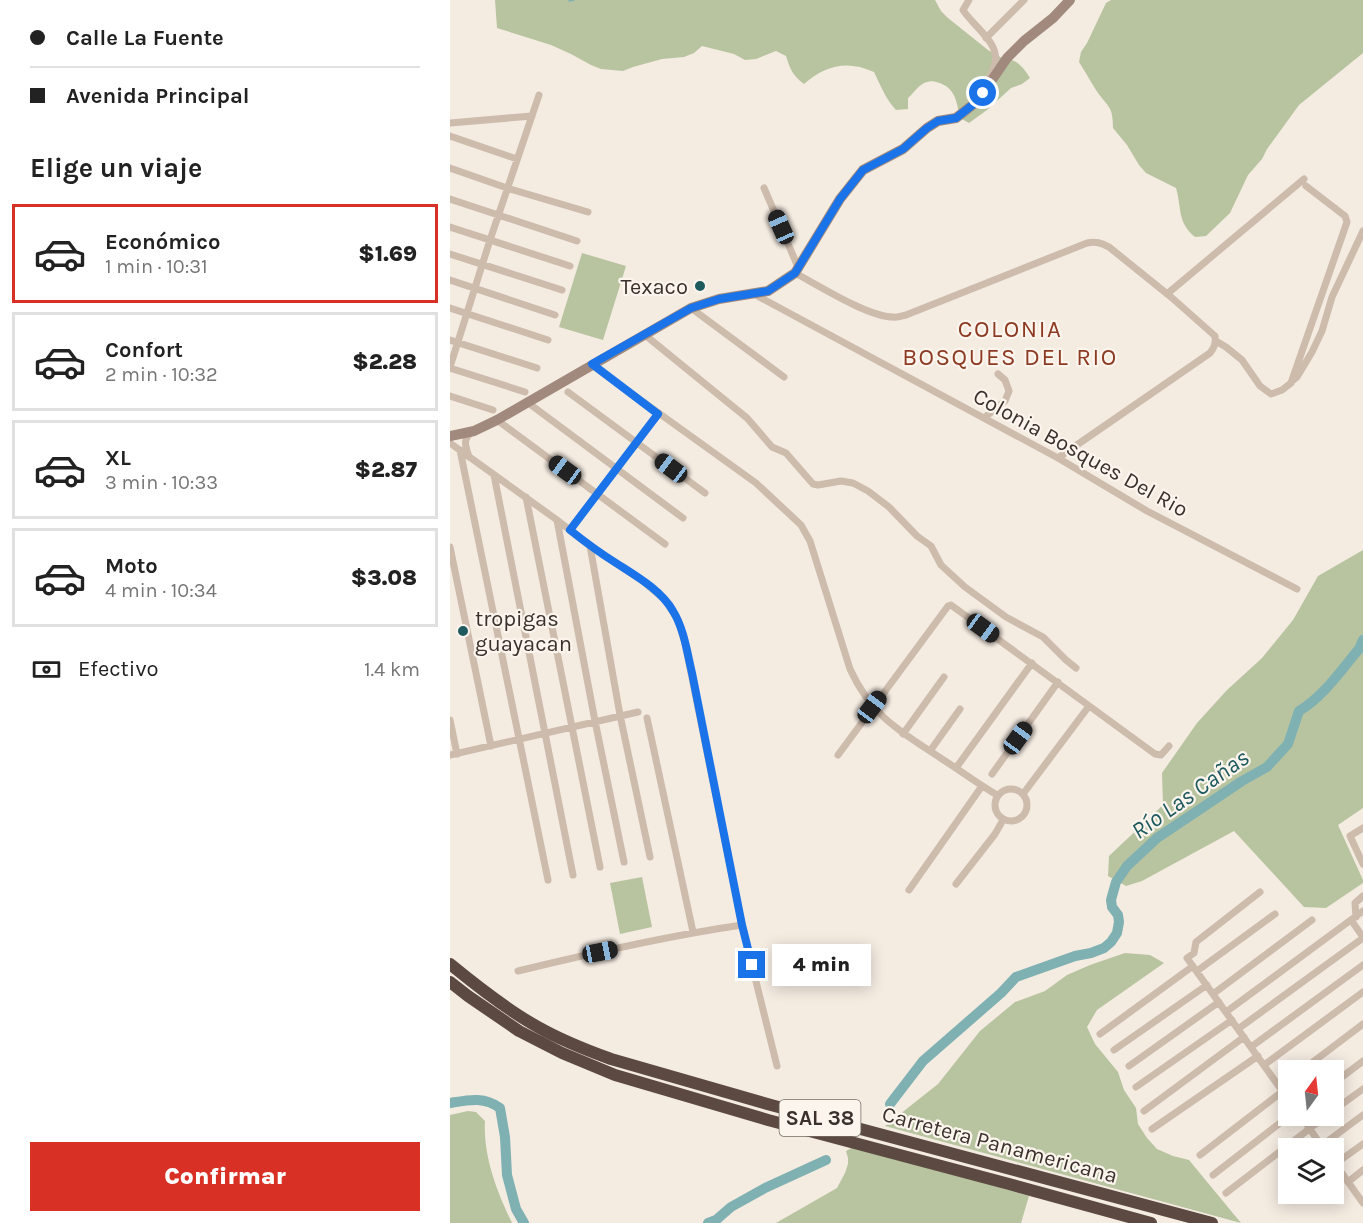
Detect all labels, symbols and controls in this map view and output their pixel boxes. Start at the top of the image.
text: Calle La Fuente [66,25,224,51]
route start [969,79,996,106]
text: Avenida Principal [66,83,249,109]
text: Elige un viaje [30,152,202,184]
car [765,207,797,247]
icon: car [33,227,87,281]
text: Económico [105,229,220,255]
text: $1.69 [358,241,417,267]
text: 1 min · 10:31 [105,255,208,278]
place label: Texaco [621,274,688,300]
marker: Texaco [693,279,707,293]
district label: COLONIA BOSQUES DEL RIO [902,315,1118,371]
icon: car [33,335,87,389]
text: Confort [105,337,183,363]
text: $2.28 [352,349,417,375]
text: 2 min · 10:32 [105,363,218,386]
street label: Colonia Bosques Del Rio [969,383,1192,523]
icon: car [33,443,87,497]
text: XL [105,445,131,471]
car [651,450,691,486]
car [545,452,585,488]
text: $2.87 [354,457,417,483]
text: 3 min · 10:33 [105,471,218,494]
icon: car [33,551,87,605]
text: Moto [105,553,158,579]
text: $3.08 [351,565,417,591]
text: 4 min · 10:34 [105,579,217,602]
place label: tropigas guayacan [475,606,572,657]
car [963,610,1003,646]
marker: tropigas guayacan [456,624,470,638]
icon: cash [30,653,63,686]
text: Efectivo [78,656,158,682]
text: 1.4 km [364,658,420,681]
car [854,687,890,727]
car [1000,718,1036,758]
water label: Río Las Cañas [1126,743,1254,845]
car [581,940,619,964]
callout: 4 min [773,944,872,986]
route end [738,951,765,978]
text: 4 min [793,953,850,976]
north arrow [1278,1060,1344,1126]
map controls [1278,1060,1344,1204]
road number: SAL 38 [780,1100,860,1136]
street label: Carretera Panamericana [879,1101,1120,1189]
button: layers [1278,1138,1344,1204]
button: Confirmar [30,1142,420,1211]

